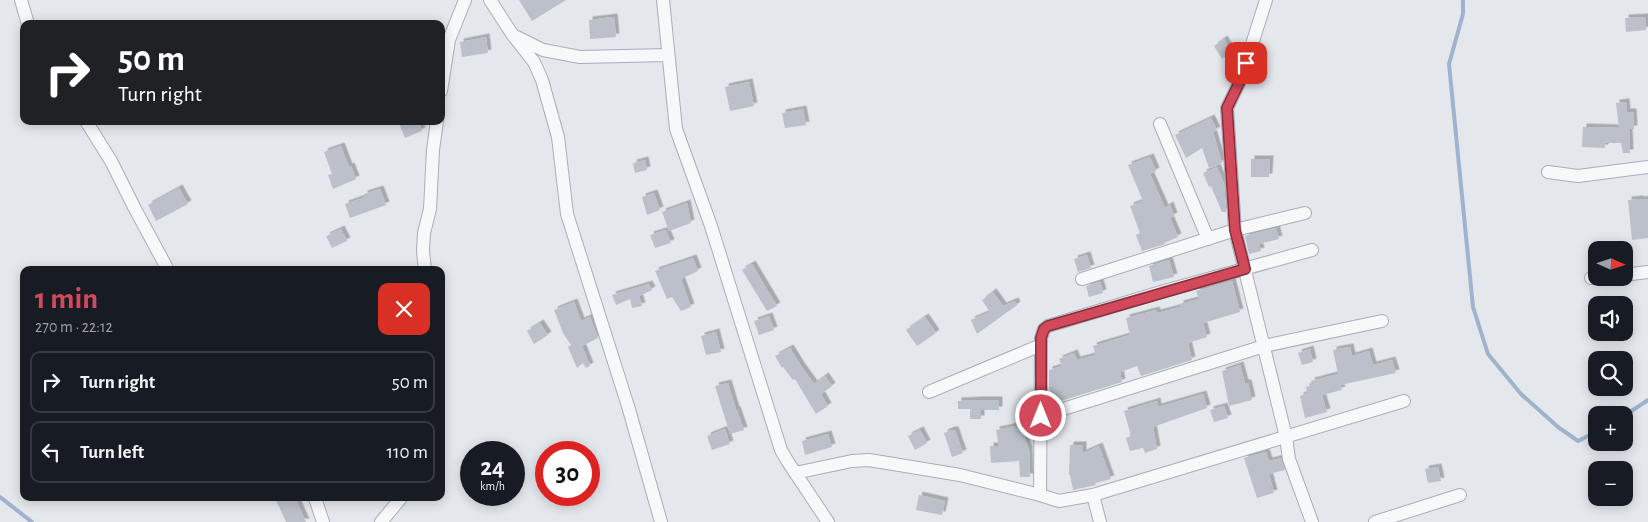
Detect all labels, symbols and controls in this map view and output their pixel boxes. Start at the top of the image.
icon: right [35,40,100,105]
text: 50 m [118,42,185,77]
pin [1225,42,1267,84]
icon: arrive [1232,49,1260,77]
text: Turn right [118,83,202,105]
north arrow [1588,241,1632,286]
map controls [1588,241,1633,506]
button: close [378,283,430,335]
text: 1 min [35,284,98,314]
button: sound [1588,296,1633,341]
text: 270 m · 22:12 [35,319,113,335]
button: search [1588,351,1633,396]
icon: right [37,368,65,396]
text: Turn right [80,373,155,392]
text: 50 m [392,373,428,392]
position arrow [1014,389,1066,441]
button: + [1588,406,1633,451]
icon: left [37,438,65,466]
speed limit sign: 30 [535,441,600,506]
text: Turn left [80,443,144,462]
text: 110 m [387,443,428,462]
text: 24 [480,455,505,480]
button: − [1588,461,1633,506]
text: km/h [480,480,505,492]

